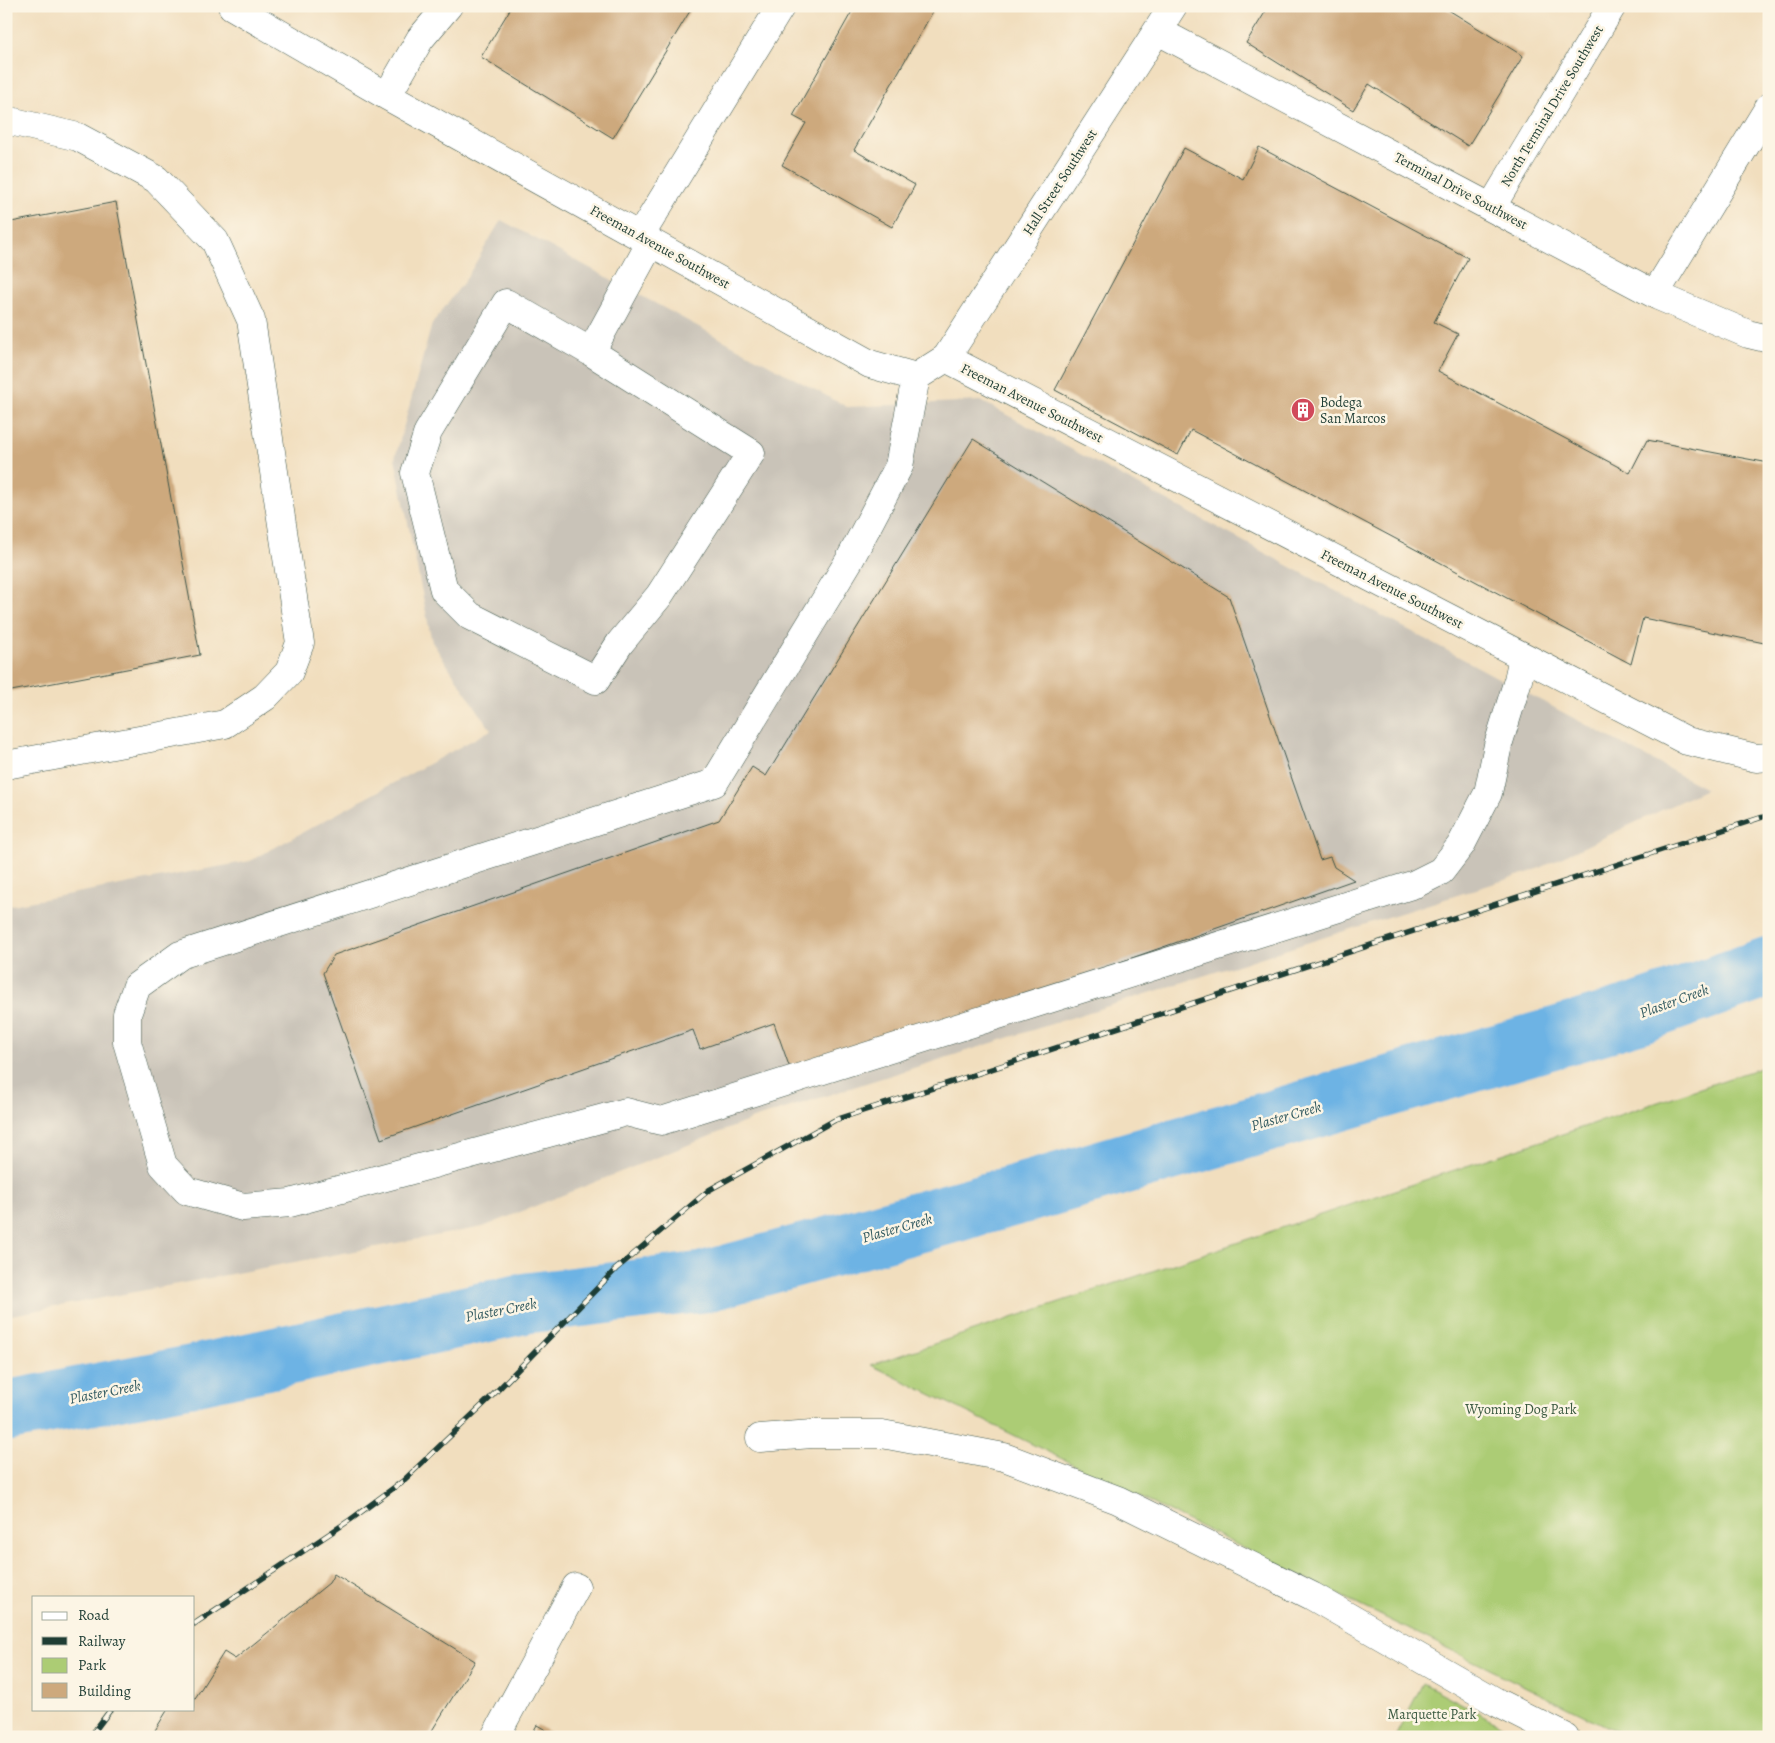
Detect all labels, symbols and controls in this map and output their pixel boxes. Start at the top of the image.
street label: North Terminal Drive Southwest [1496,21,1608,190]
street label: Hall Street Southwest [1018,125,1102,239]
street label: Terminal Drive Southwest [1391,148,1531,234]
street label: Freeman Avenue Southwest [587,201,734,294]
street label: Freeman Avenue Southwest [958,359,1107,447]
place label: Bodega San Marcos [1320,393,1386,428]
building icon: Bodega San Marcos [1290,397,1316,423]
street label: Freeman Avenue Southwest [1318,545,1467,633]
water label: Plaster Creek [1637,979,1712,1023]
water label: Plaster Creek [1249,1096,1324,1136]
water label: Plaster Creek [860,1208,935,1248]
water label: Plaster Creek [464,1293,539,1327]
water label: Plaster Creek [68,1375,143,1409]
park label: Wyoming Dog Park [1464,1400,1577,1419]
legend [32,1596,195,1710]
text: Road [78,1605,110,1625]
text: Railway [78,1631,126,1651]
text: Park [78,1655,107,1675]
text: Building [78,1681,131,1701]
park label: Marquette Park [1387,1705,1477,1724]

